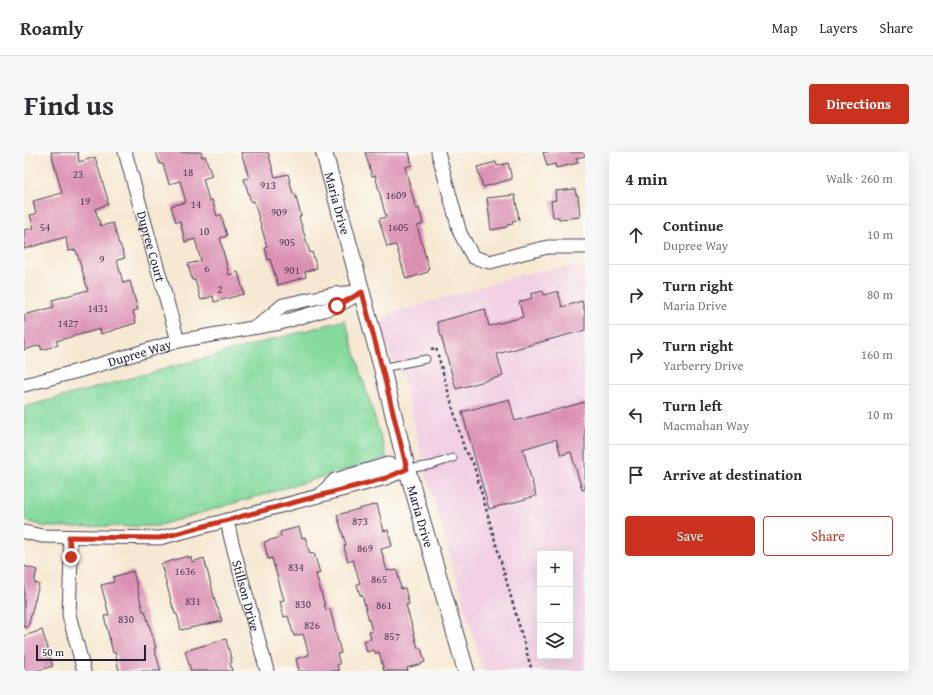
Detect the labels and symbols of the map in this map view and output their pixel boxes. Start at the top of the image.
house number: 18 [183,164,193,180]
house number: 23 [73,166,83,182]
street label: Maria Drive [320,170,355,237]
house number: 913 [260,177,276,193]
house number: 1609 [385,187,407,203]
house number: 19 [80,193,90,209]
house number: 14 [191,196,201,212]
house number: 909 [271,204,287,220]
street label: Dupree Court [132,209,170,285]
house number: 54 [40,219,50,235]
house number: 1605 [387,219,409,235]
house number: 10 [199,223,209,239]
house number: 905 [279,234,295,250]
house number: 9 [99,251,105,267]
house number: 6 [204,260,210,276]
house number: 901 [284,262,300,278]
house number: 2 [217,281,223,297]
route start [328,297,346,315]
house number: 1431 [87,300,109,316]
house number: 1427 [57,315,79,331]
street label: Dupree Way [106,334,174,372]
street label: Maria Drive [402,483,438,550]
house number: 873 [352,513,368,529]
house number: 869 [357,540,373,556]
route end [62,548,80,566]
street label: Stillson Drive [227,558,265,633]
house number: 834 [288,559,304,575]
house number: 1636 [174,563,196,579]
house number: 865 [371,571,387,587]
house number: 831 [185,593,201,609]
house number: 830 [295,596,311,612]
house number: 861 [376,597,392,613]
house number: 830 [118,611,134,627]
house number: 826 [304,617,320,633]
house number: 857 [384,628,400,644]
scale bar [36,643,146,662]

